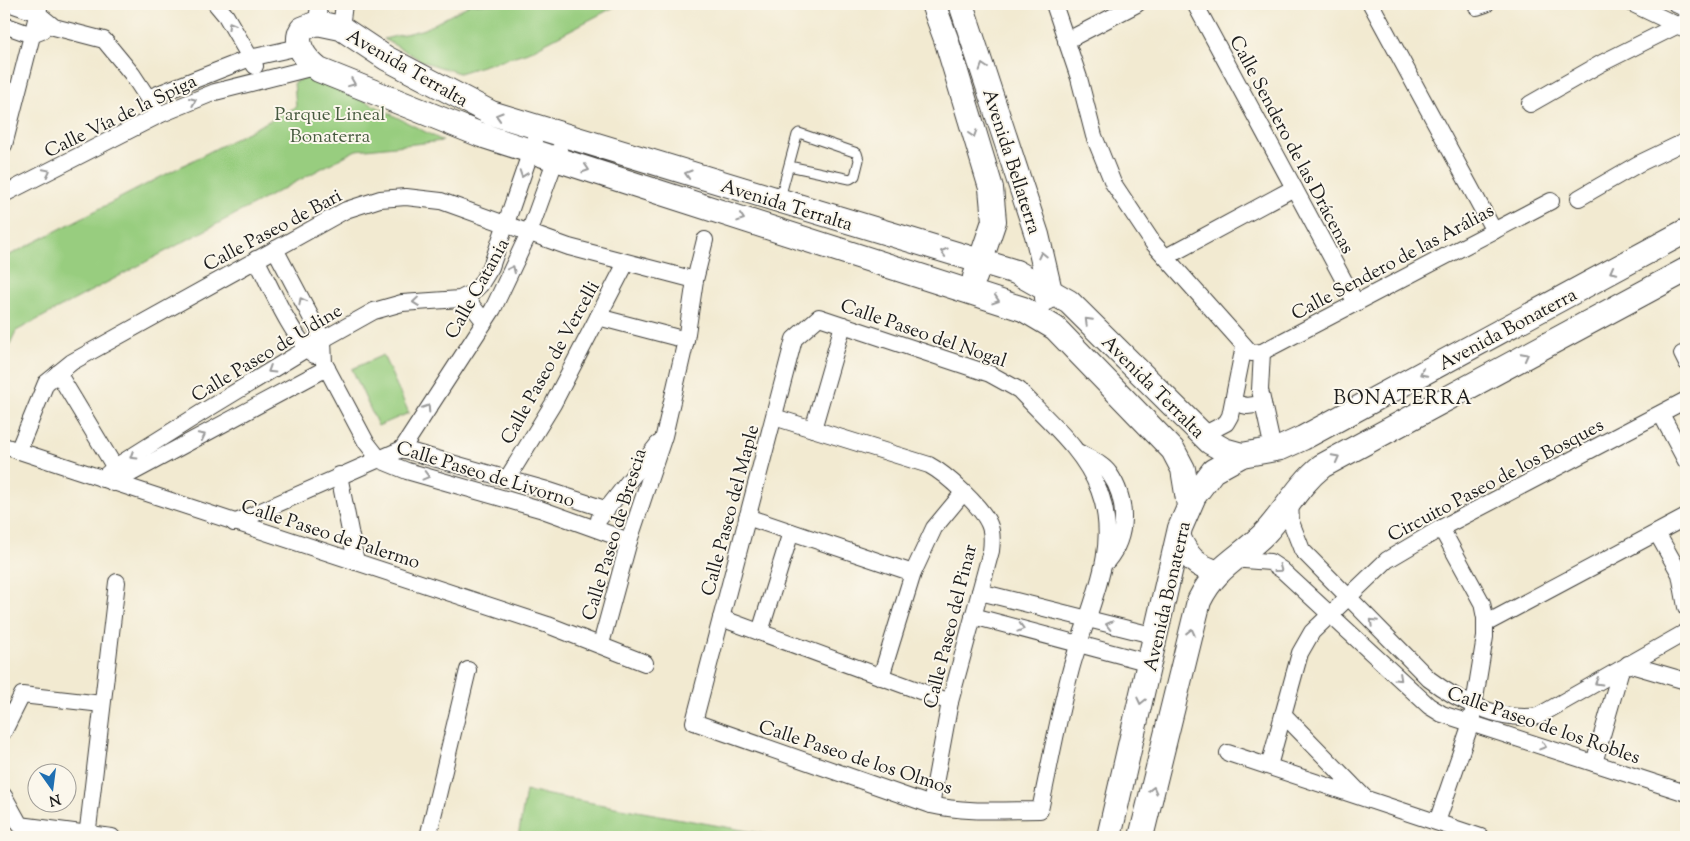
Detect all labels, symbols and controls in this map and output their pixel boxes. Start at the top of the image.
one-way arrow [228,22,238,31]
street label: Avenida Terralta [341,23,473,115]
street label: Calle Sendero de las Drácenas [1222,31,1360,259]
one-way arrow [979,63,989,72]
street label: Calle Vía de la Spiga [40,69,202,166]
one-way arrow [347,77,356,87]
street label: Avenida Bellaterra [974,86,1047,238]
one-way arrow [188,97,197,107]
park label: Parque Lineal Bonaterra [274,102,386,151]
one-way arrow [496,112,504,122]
one-way arrow [967,129,977,138]
one-way arrow [582,163,590,173]
one-way arrow [42,168,51,178]
one-way arrow [519,170,529,178]
one-way arrow [685,170,693,180]
street label: Avenida Terralta [717,174,856,239]
street label: Calle Paseo de Bari [199,183,347,279]
street label: Calle Sendero de las Arálias [1287,198,1499,328]
one-way arrow [737,212,745,222]
street label: Calle Catania [439,234,517,344]
one-way arrow [941,247,949,257]
one-way arrow [1037,251,1048,260]
one-way arrow [506,265,516,274]
one-way arrow [1609,265,1618,275]
street label: Calle Paseo de Vercelli [495,276,607,450]
street label: Avenida Bonaterra [1434,282,1582,378]
street label: Calle Paseo del Nogal [836,293,1010,376]
one-way arrow [991,294,1000,304]
one-way arrow [412,296,420,307]
street label: Calle Paseo de Udine [187,298,348,410]
one-way arrow [298,298,308,307]
one-way arrow [1085,318,1094,327]
street label: Avenida Terralta [1094,330,1210,446]
one-way arrow [1520,353,1529,363]
one-way arrow [267,364,276,374]
one-way arrow [1420,367,1429,377]
district label: BONATERRA [1333,385,1473,414]
one-way arrow [421,404,431,413]
street label: Circuito Paseo de los Bosques [1383,413,1609,550]
street label: Calle Paseo del Maple [696,422,767,599]
one-way arrow [197,432,206,442]
street label: Calle Paseo de Livorno [393,435,578,515]
street label: Calle Paseo de Brescia [576,445,654,624]
one-way arrow [129,450,138,459]
one-way arrow [1330,454,1339,464]
one-way arrow [421,471,429,481]
street label: Calle Paseo de Palermo [237,494,423,577]
street label: Avenida Bonaterra [1138,519,1199,674]
street label: Calle Paseo del Pinar [918,542,985,712]
one-way arrow [1273,563,1282,571]
one-way arrow [1369,619,1378,628]
one-way arrow [1105,620,1113,630]
one-way arrow [1016,622,1025,633]
one-way arrow [1185,628,1196,637]
one-way arrow [1394,672,1403,681]
one-way arrow [1594,676,1603,686]
street label: Calle Paseo de los Robles [1443,681,1643,772]
one-way arrow [1136,696,1147,705]
street label: Calle Paseo de los Olmos [755,714,956,802]
one-way arrow [1539,741,1547,751]
north arrow [28,764,78,814]
one-way arrow [1147,785,1158,794]
text: N [47,788,63,810]

